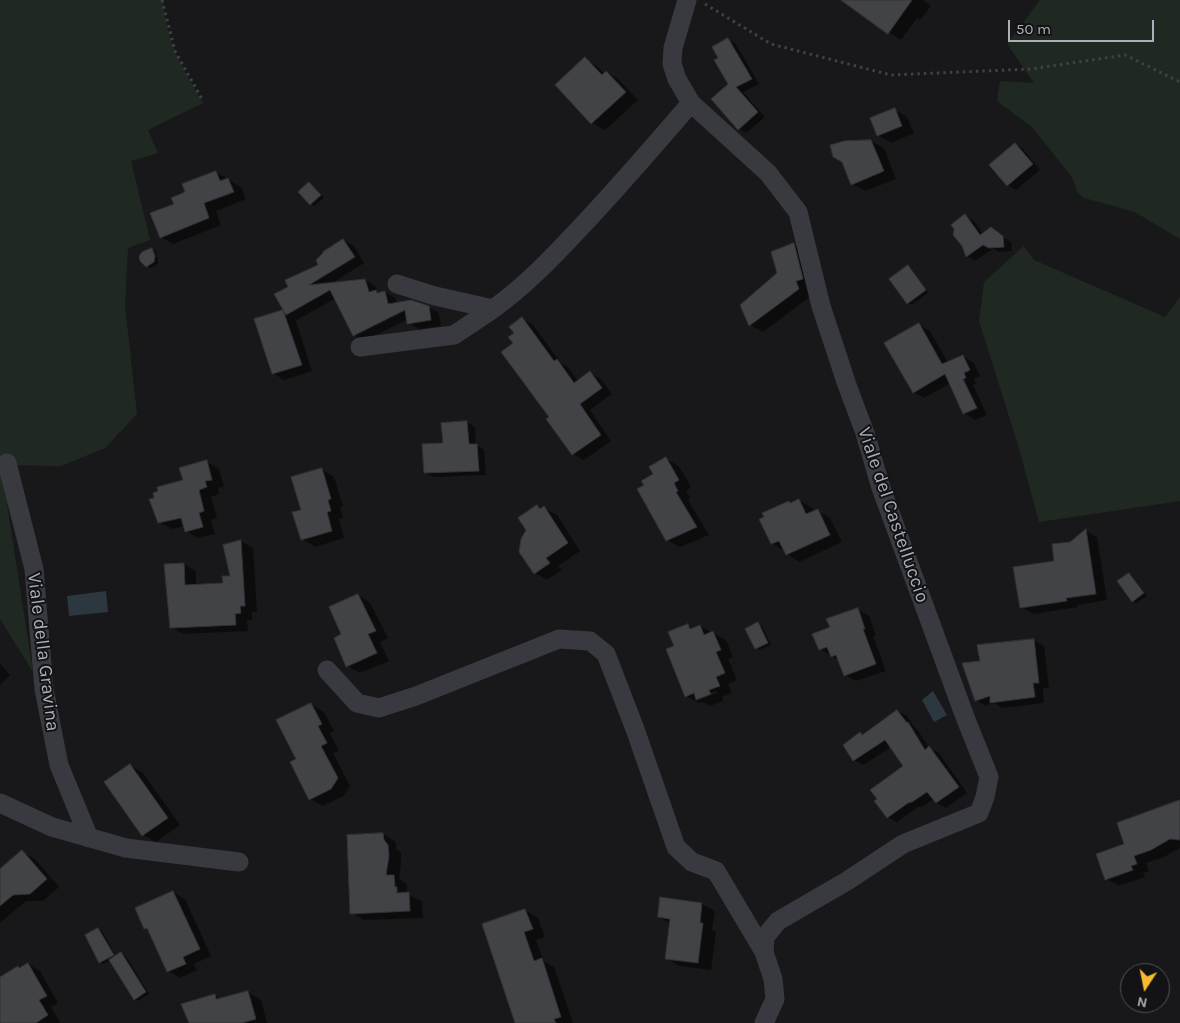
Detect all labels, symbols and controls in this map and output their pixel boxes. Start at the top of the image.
scale bar [1010,10,1156,42]
text: 50 m [1016,20,1051,38]
street label: Viale del Castelluccio [852,424,934,606]
street label: Viale della Gravina [22,571,64,733]
north arrow [1120,963,1170,1013]
text: N [1136,993,1149,1012]

